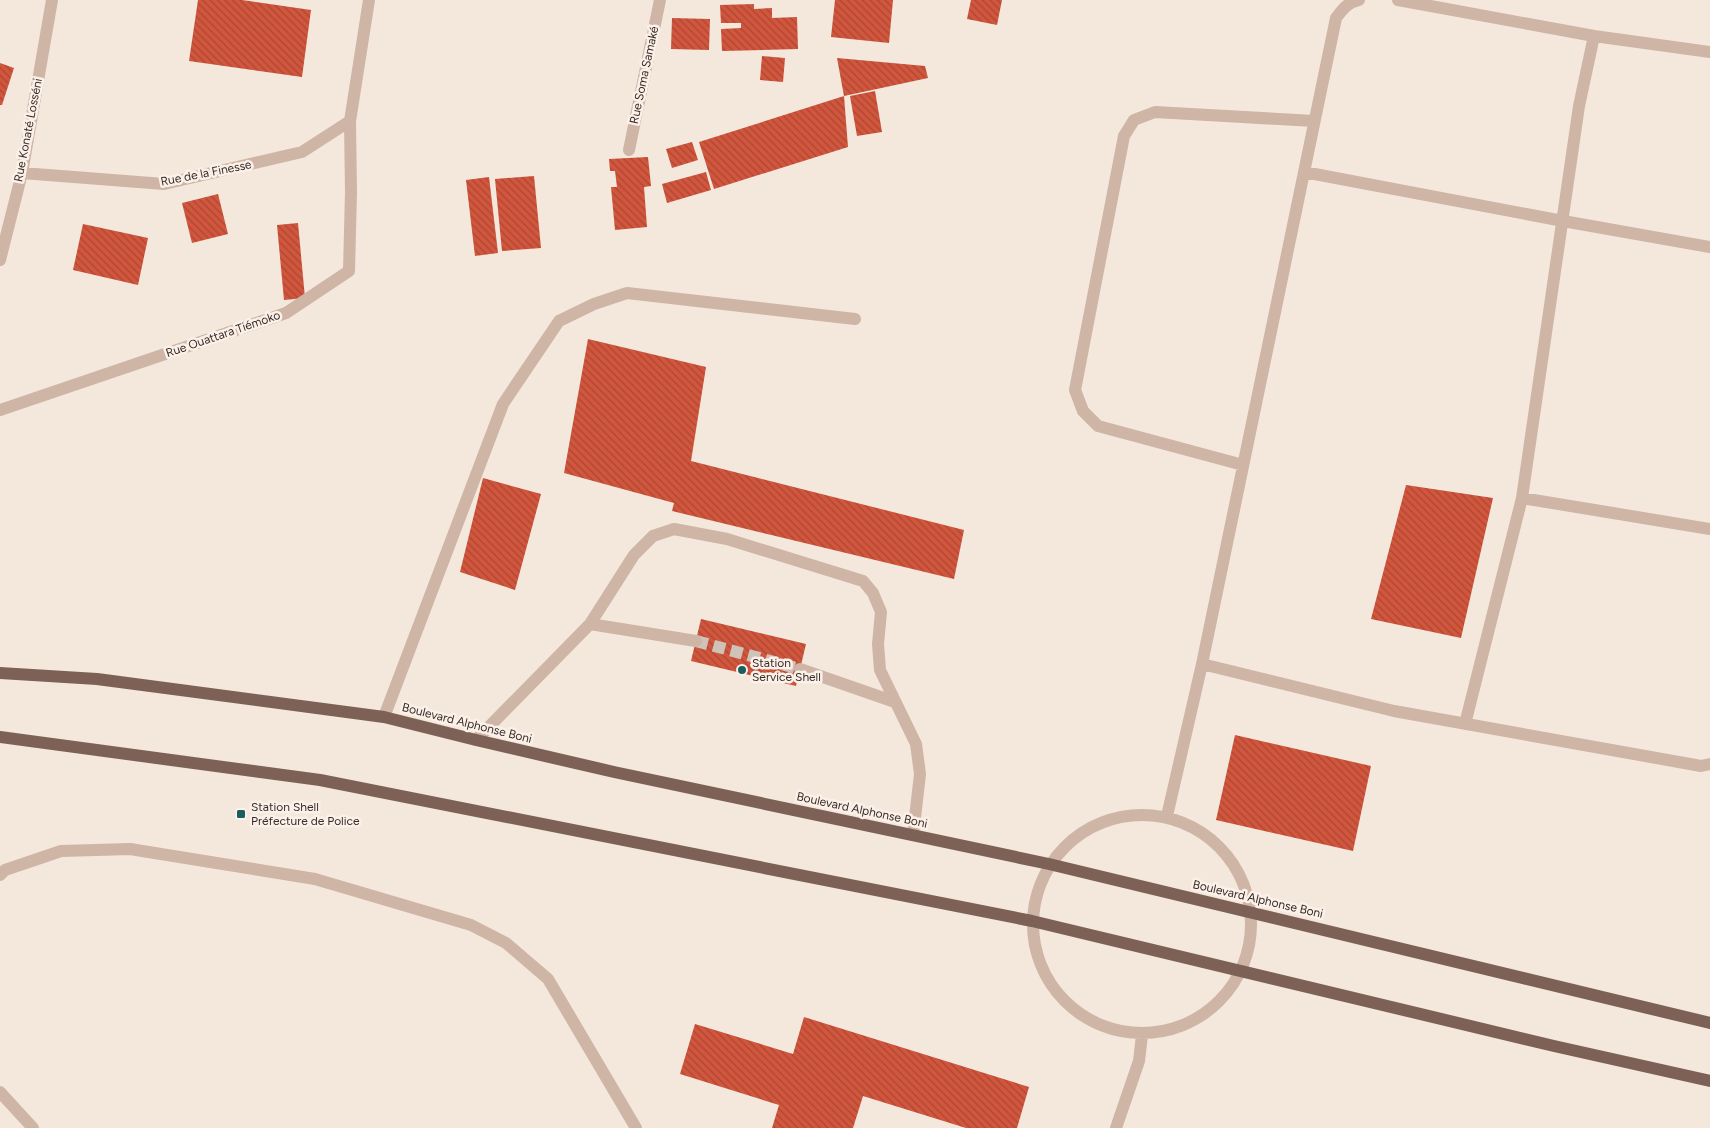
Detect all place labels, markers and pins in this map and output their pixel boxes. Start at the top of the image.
place label: Station Service Shell [752,656,821,684]
marker: Station Service Shell [736,664,748,676]
place label: Station Shell Préfecture de Police [251,800,360,828]
marker: Station Shell Préfecture de Police [235,808,247,820]

